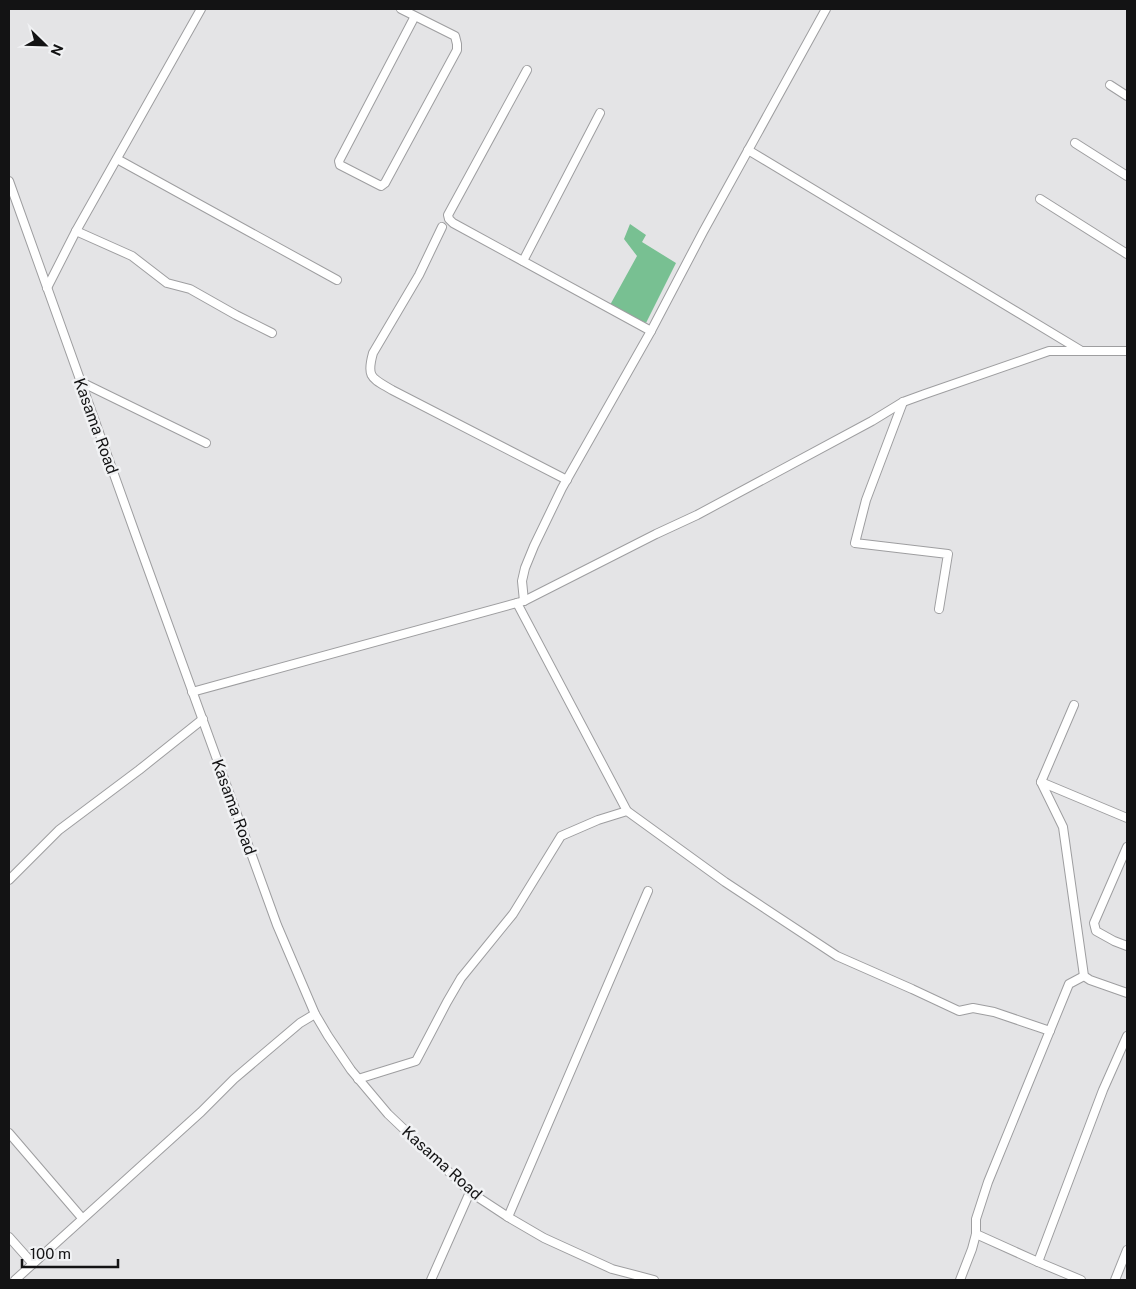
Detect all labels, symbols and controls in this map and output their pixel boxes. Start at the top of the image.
north arrow [20,20,70,70]
text: N [47,42,66,58]
street label: Kasama Road [70,375,122,477]
street label: Kasama Road [208,756,260,858]
street label: Kasama Road [398,1122,486,1204]
scale bar [22,1236,119,1268]
text: 100 m [30,1245,71,1262]

